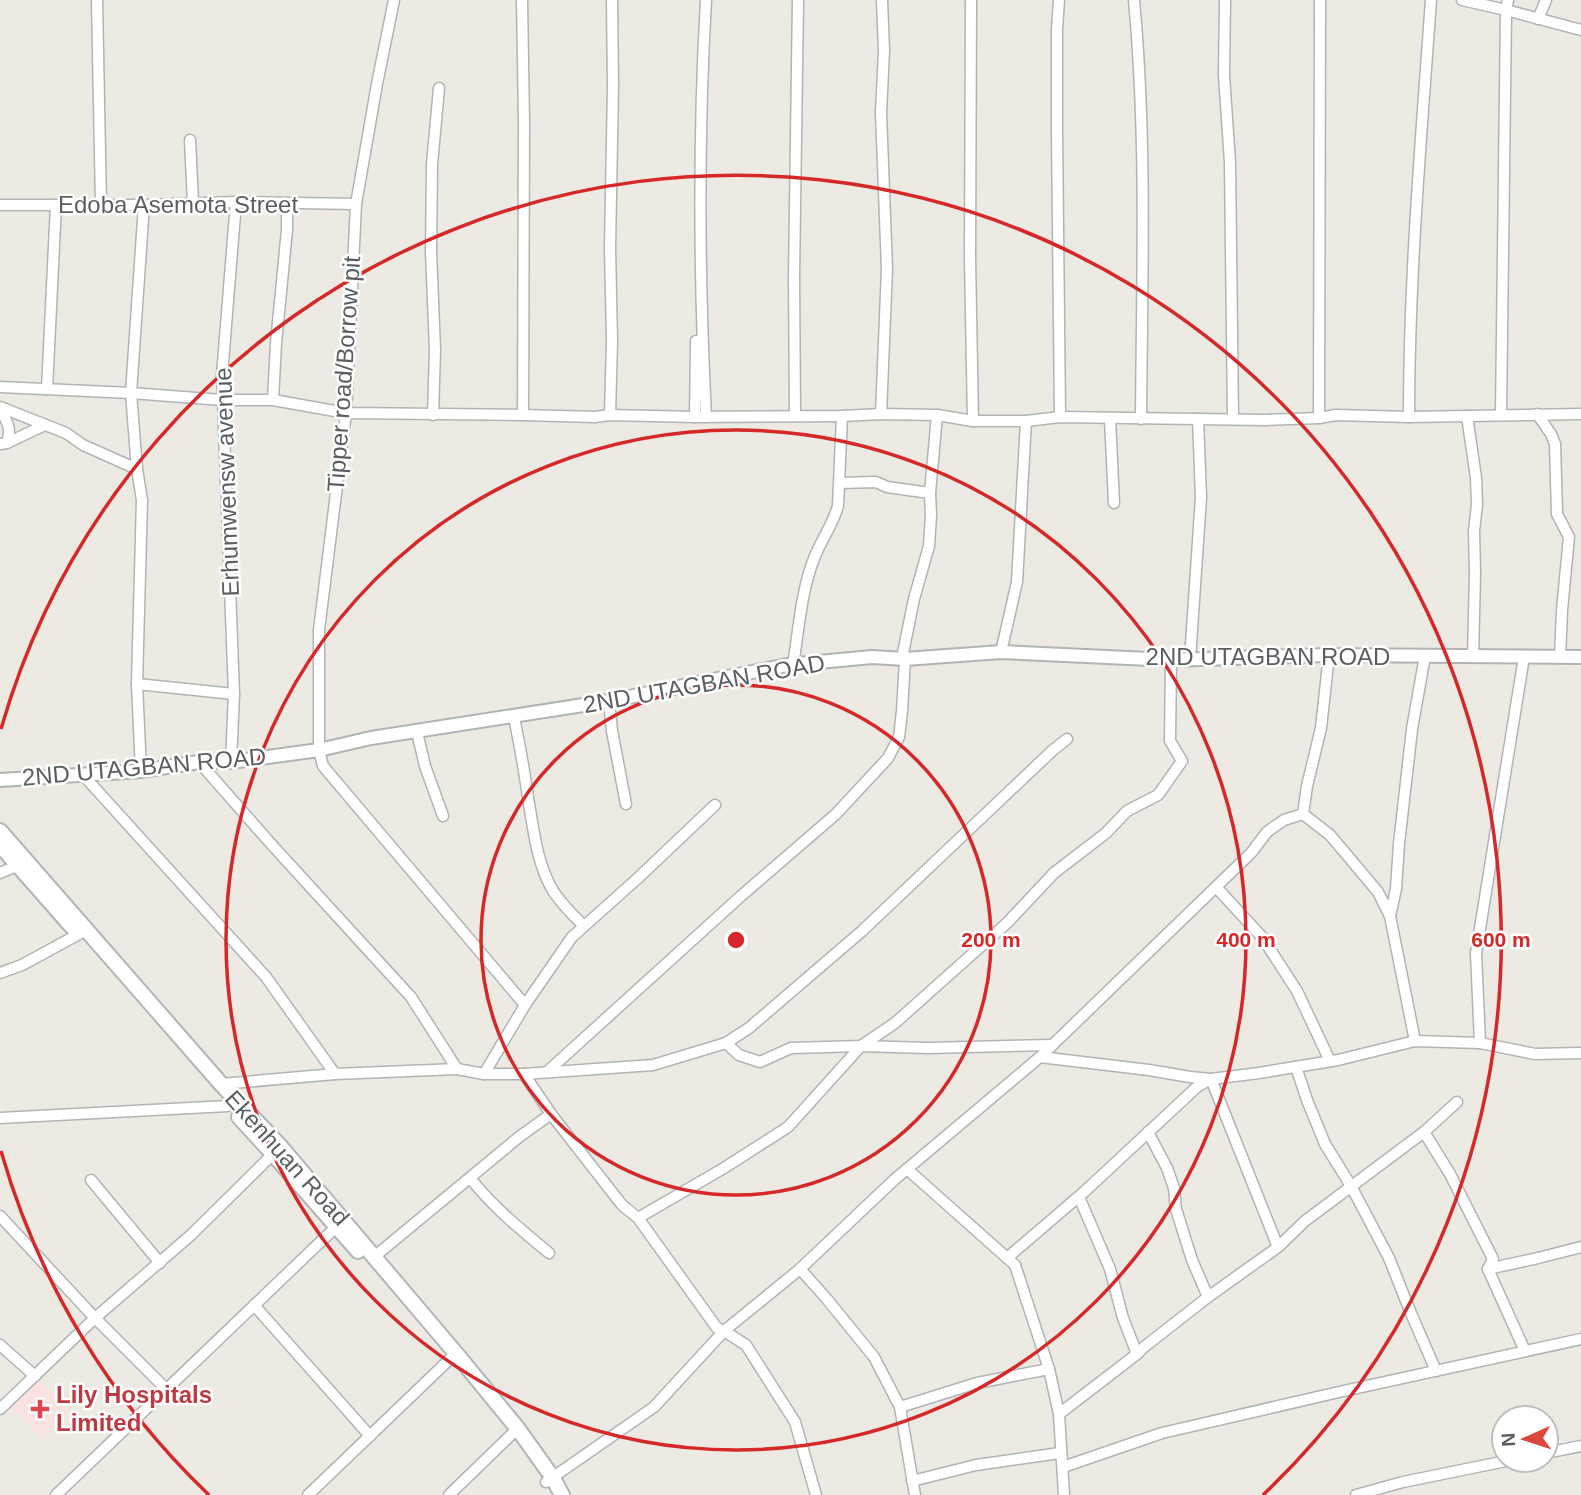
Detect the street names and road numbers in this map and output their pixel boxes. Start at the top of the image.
street label: Edoba Asemota Street [58,191,298,218]
street label: Tipper road/Borrow pit [322,255,365,493]
street label: Erhumwensw avenue [209,367,244,597]
street label: 2ND UTAGBAN ROAD [1146,643,1390,670]
street label: 2ND UTAGBAN ROAD [581,649,827,718]
street label: 2ND UTAGBAN ROAD [21,742,267,791]
street label: Ekenhuan Road [220,1085,355,1231]

